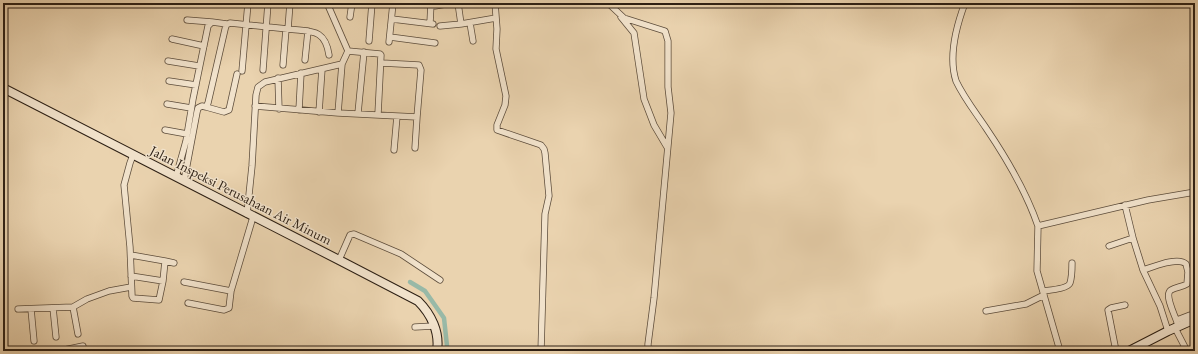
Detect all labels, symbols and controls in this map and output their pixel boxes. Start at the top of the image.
street label: Jalan Inspeksi Perusahaan Air Minum [146,141,335,249]

